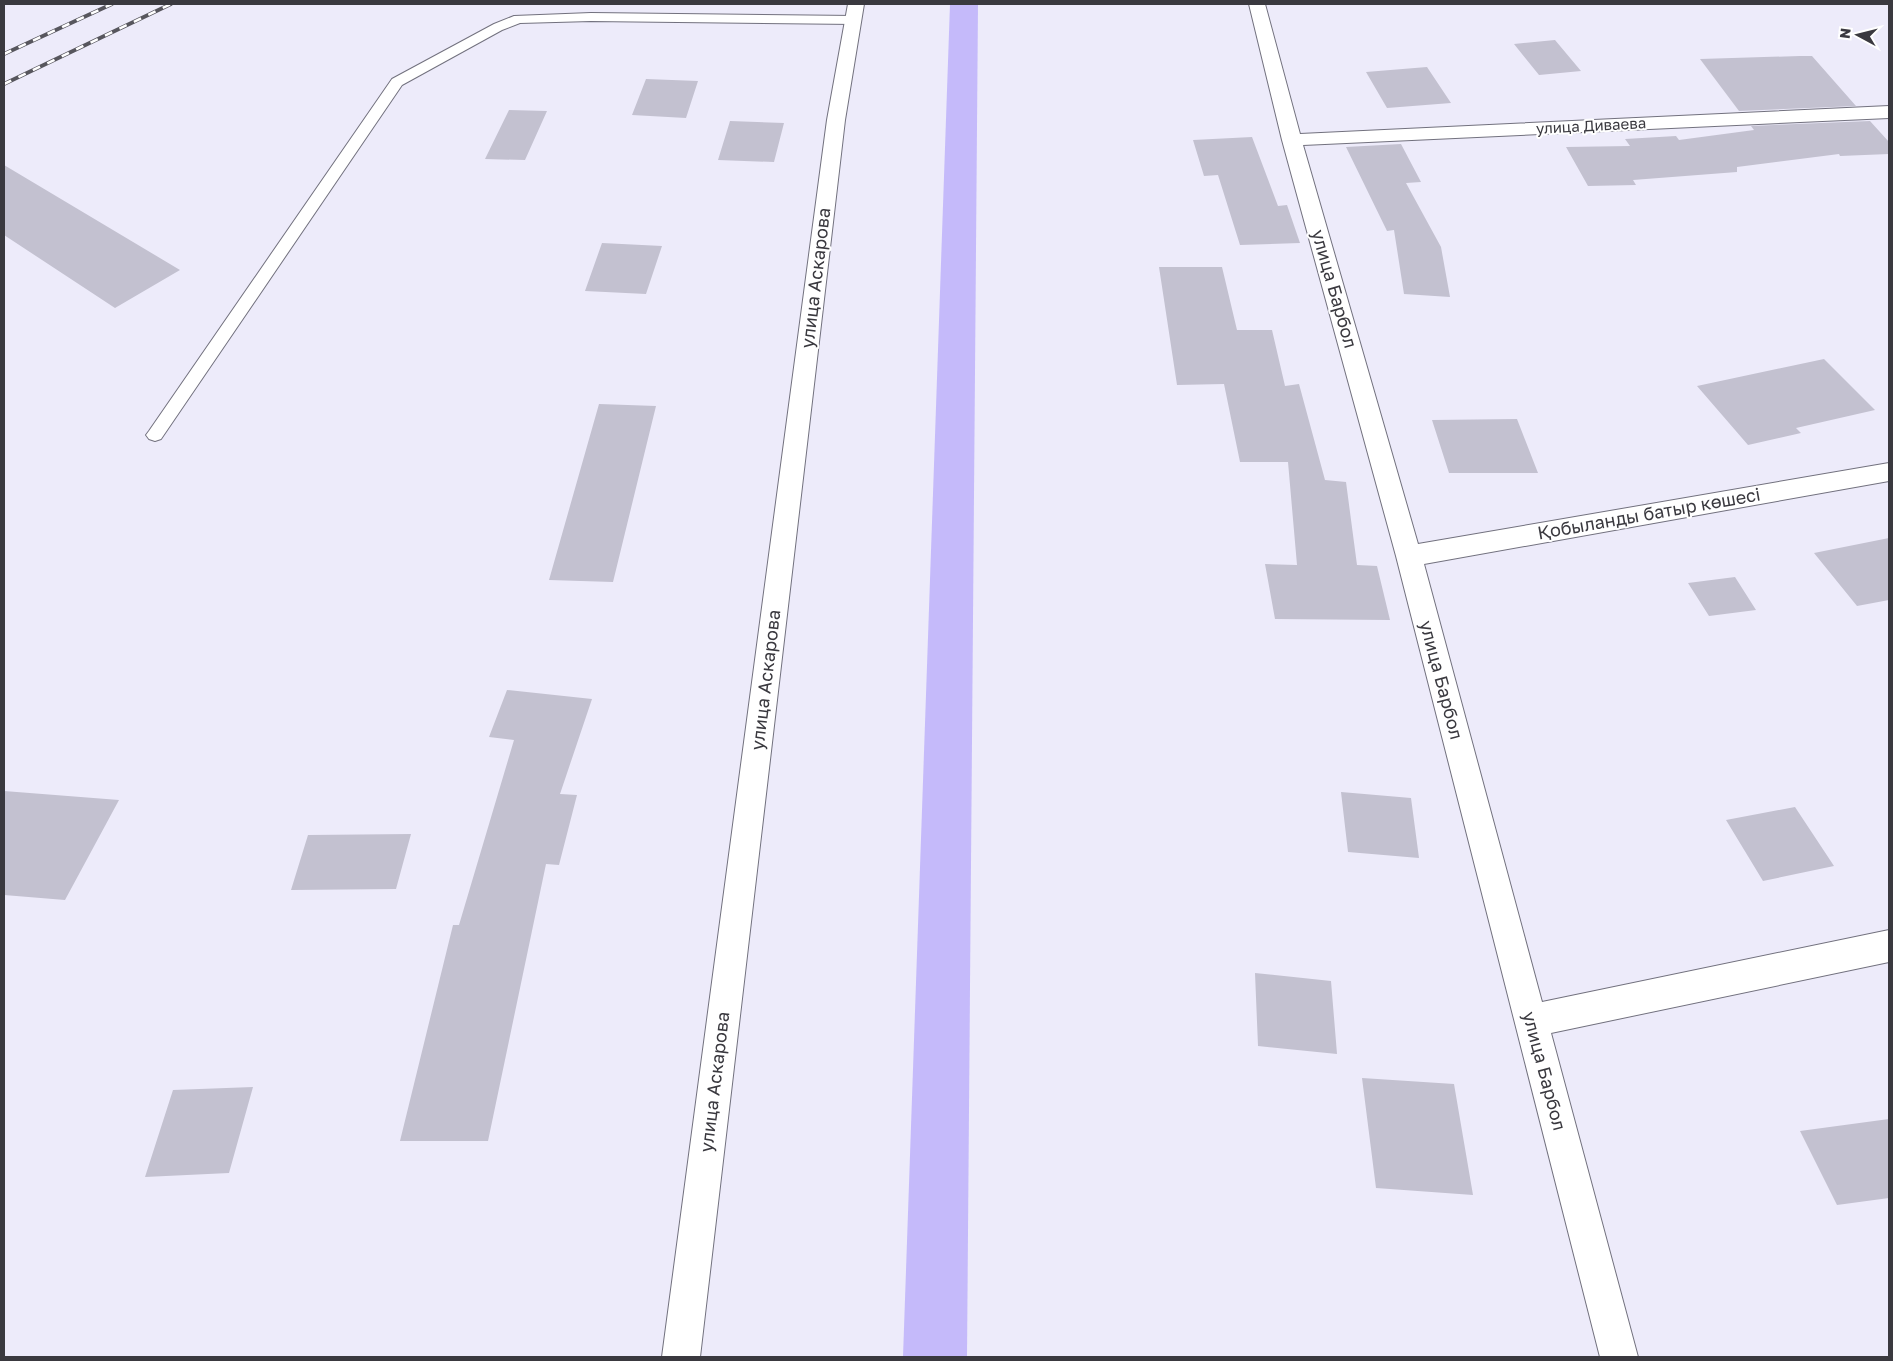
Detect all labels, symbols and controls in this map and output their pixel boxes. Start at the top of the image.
north arrow [1833,10,1883,60]
text: N [1836,27,1854,40]
street label: улица Диваева [1535,113,1647,137]
street label: улица Аскарова [795,206,835,349]
street label: улица Барбол [1308,227,1362,351]
street label: Қобыланды батыр көшесі [1536,483,1762,543]
street label: улица Аскарова [745,608,785,751]
street label: улица Барбол [1416,618,1468,742]
street label: улица Барбол [1519,1009,1571,1133]
street label: улица Аскарова [694,1010,734,1153]

